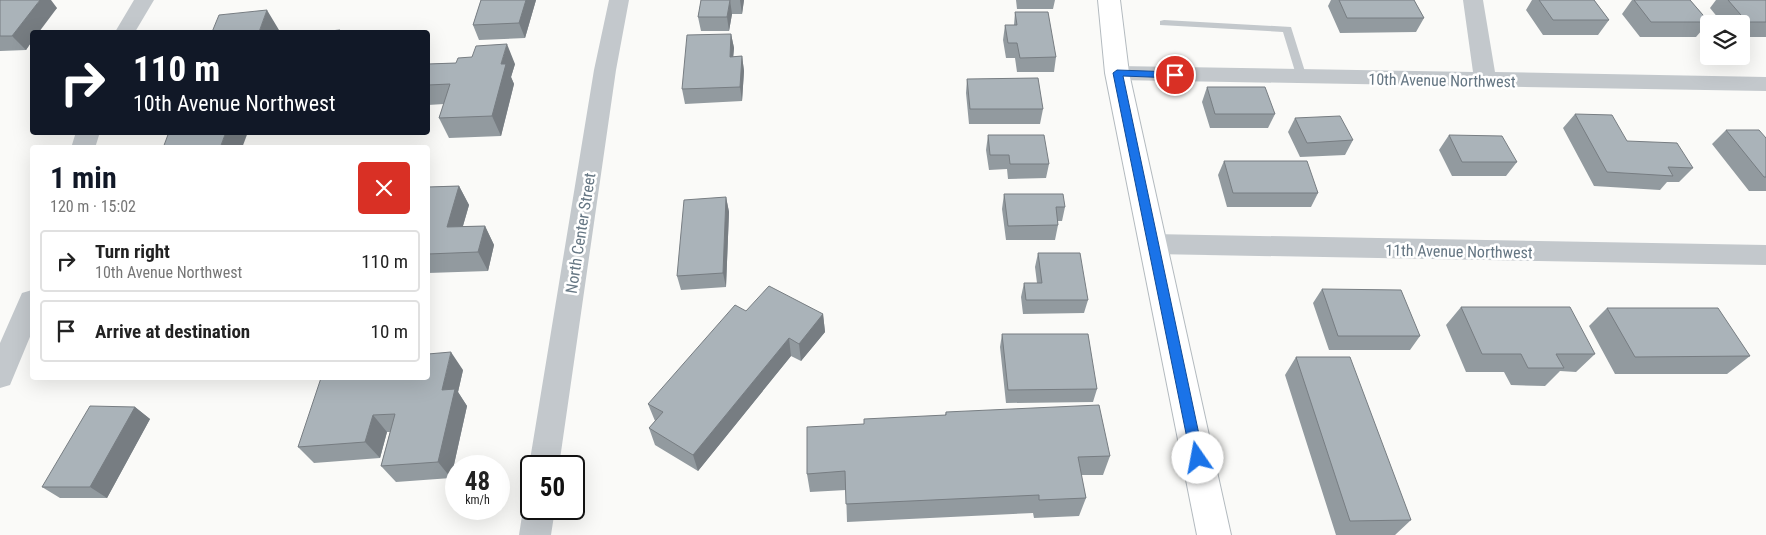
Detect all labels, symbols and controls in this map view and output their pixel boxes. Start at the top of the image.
map controls [1700,15,1750,65]
button: layers [1700,15,1750,65]
text: 110 m [133,49,220,90]
icon: right [50,50,115,115]
pin [1154,54,1196,96]
icon: arrive [1161,61,1189,89]
street label: 10th Avenue Northwest [1368,70,1516,91]
text: 10th Avenue Northwest [133,91,336,116]
text: 1 min [50,160,117,195]
button: close [358,162,410,214]
street label: North Center Street [562,171,599,295]
text: 120 m · 15:02 [50,197,136,216]
text: Turn right [95,240,170,263]
street label: 11th Avenue Northwest [1385,241,1533,262]
icon: right [52,247,80,275]
text: 110 m [361,250,408,273]
text: 10th Avenue Northwest [95,263,242,282]
icon: arrive [52,317,80,345]
text: Arrive at destination [95,320,250,343]
text: 10 m [371,320,408,343]
position arrow [1171,431,1223,483]
speed limit sign: 50 [520,455,585,520]
text: 48 [465,467,490,496]
text: km/h [465,493,490,507]

